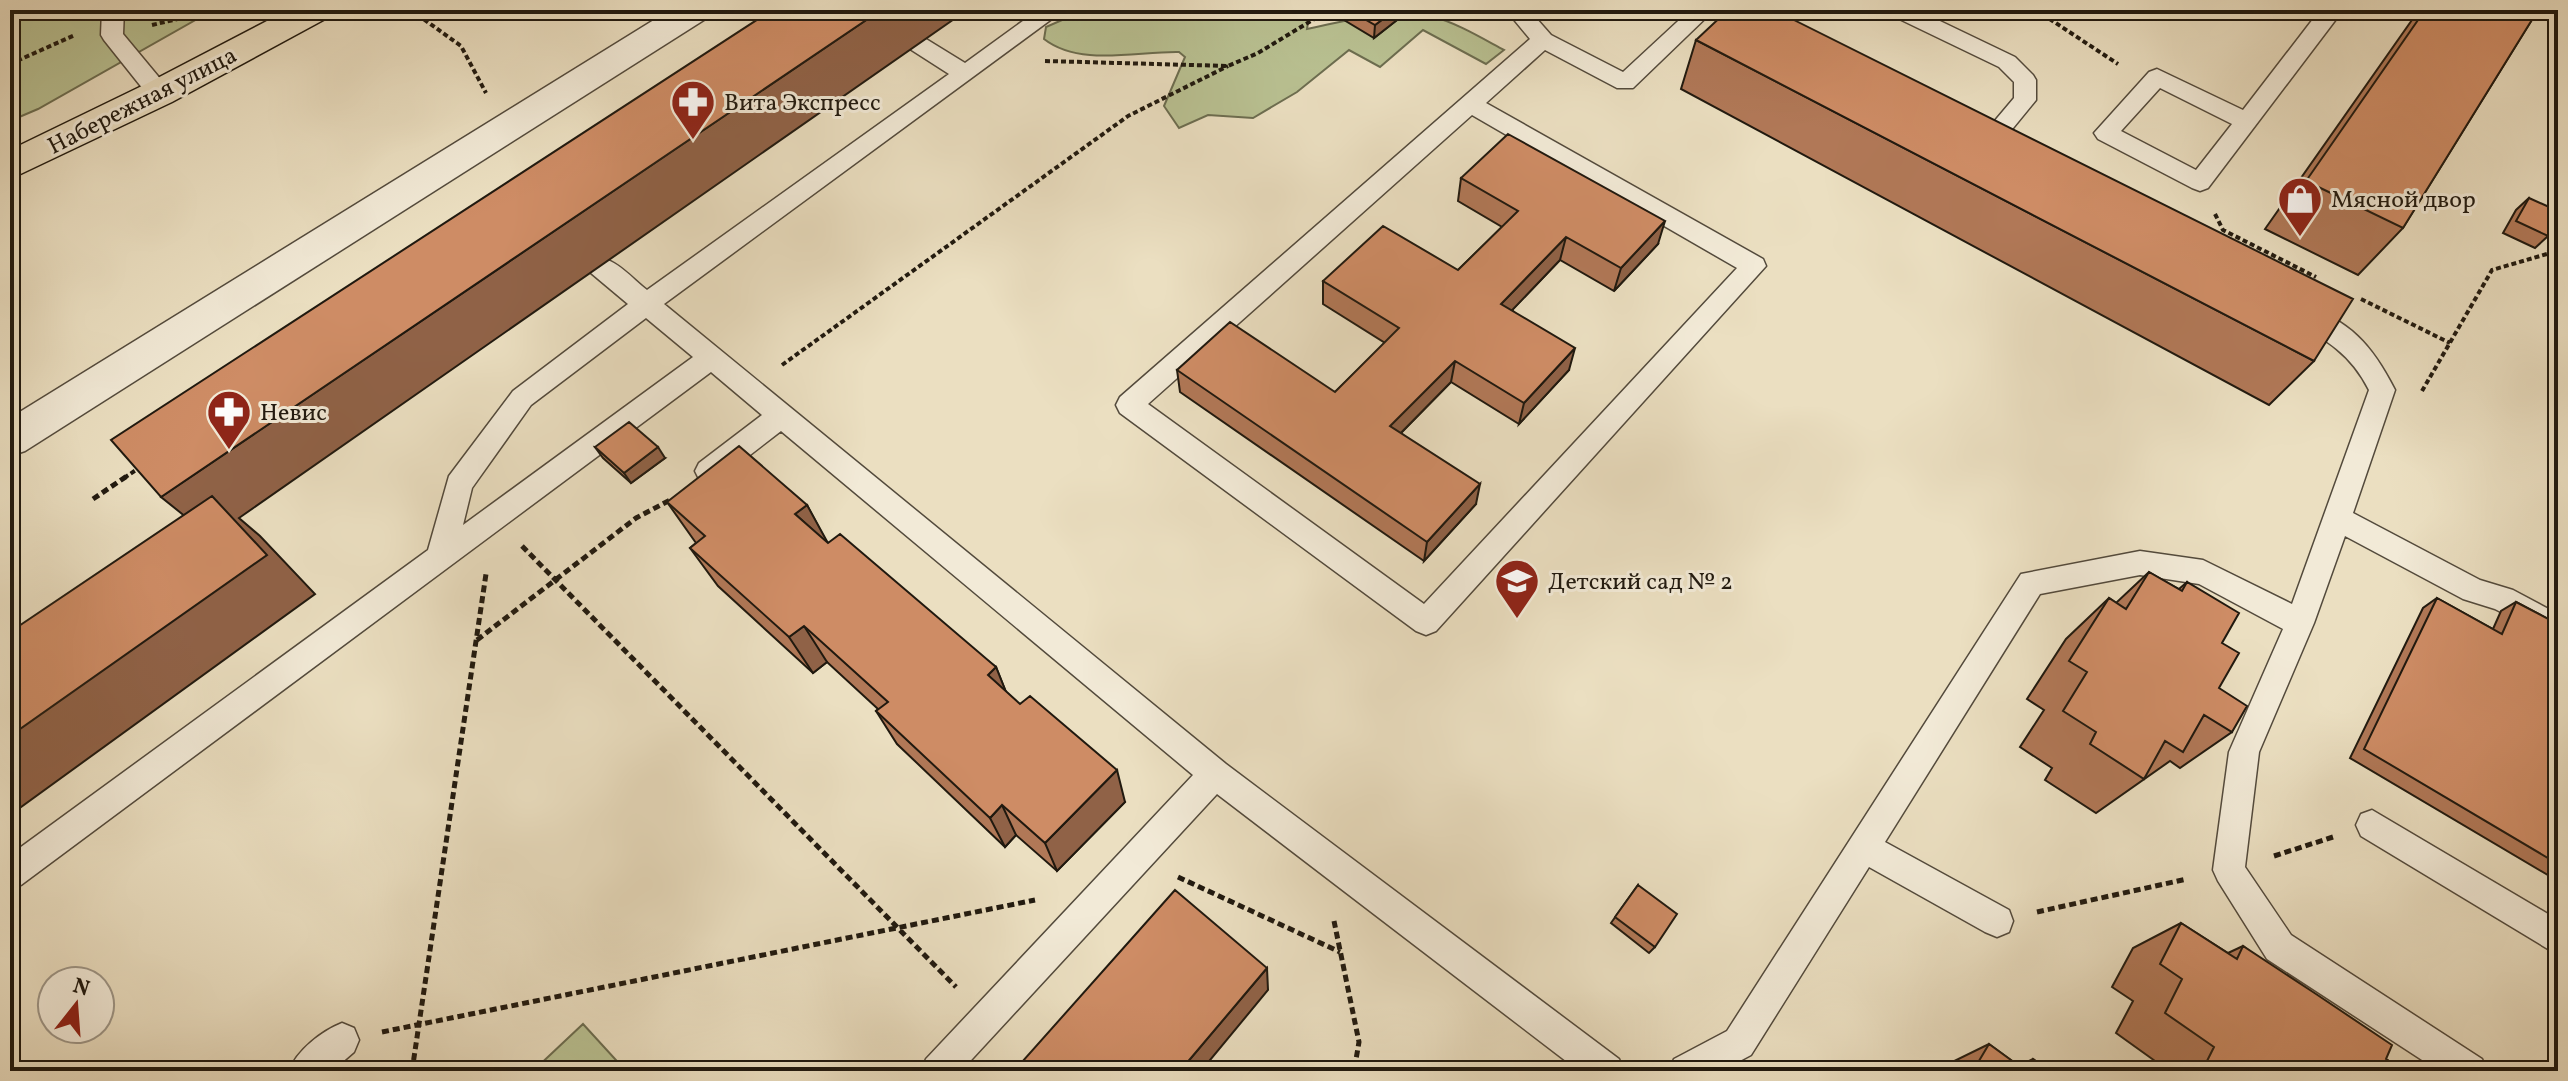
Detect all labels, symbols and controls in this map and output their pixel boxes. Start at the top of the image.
street label: Набережная улица [42,39,243,164]
pharmacy icon: Вита Экспресс [669,78,717,141]
place label: Вита Экспресс [724,87,881,121]
shop icon: Мясной двор [2276,175,2324,238]
place label: Мясной двор [2331,184,2476,218]
pharmacy icon: Невис [205,388,253,451]
place label: Невис [260,397,327,431]
school or university icon: Детский сад № 2 [1493,557,1541,620]
place label: Детский сад № 2 [1548,566,1733,600]
north arrow [36,965,116,1045]
text: N [69,971,93,1005]

